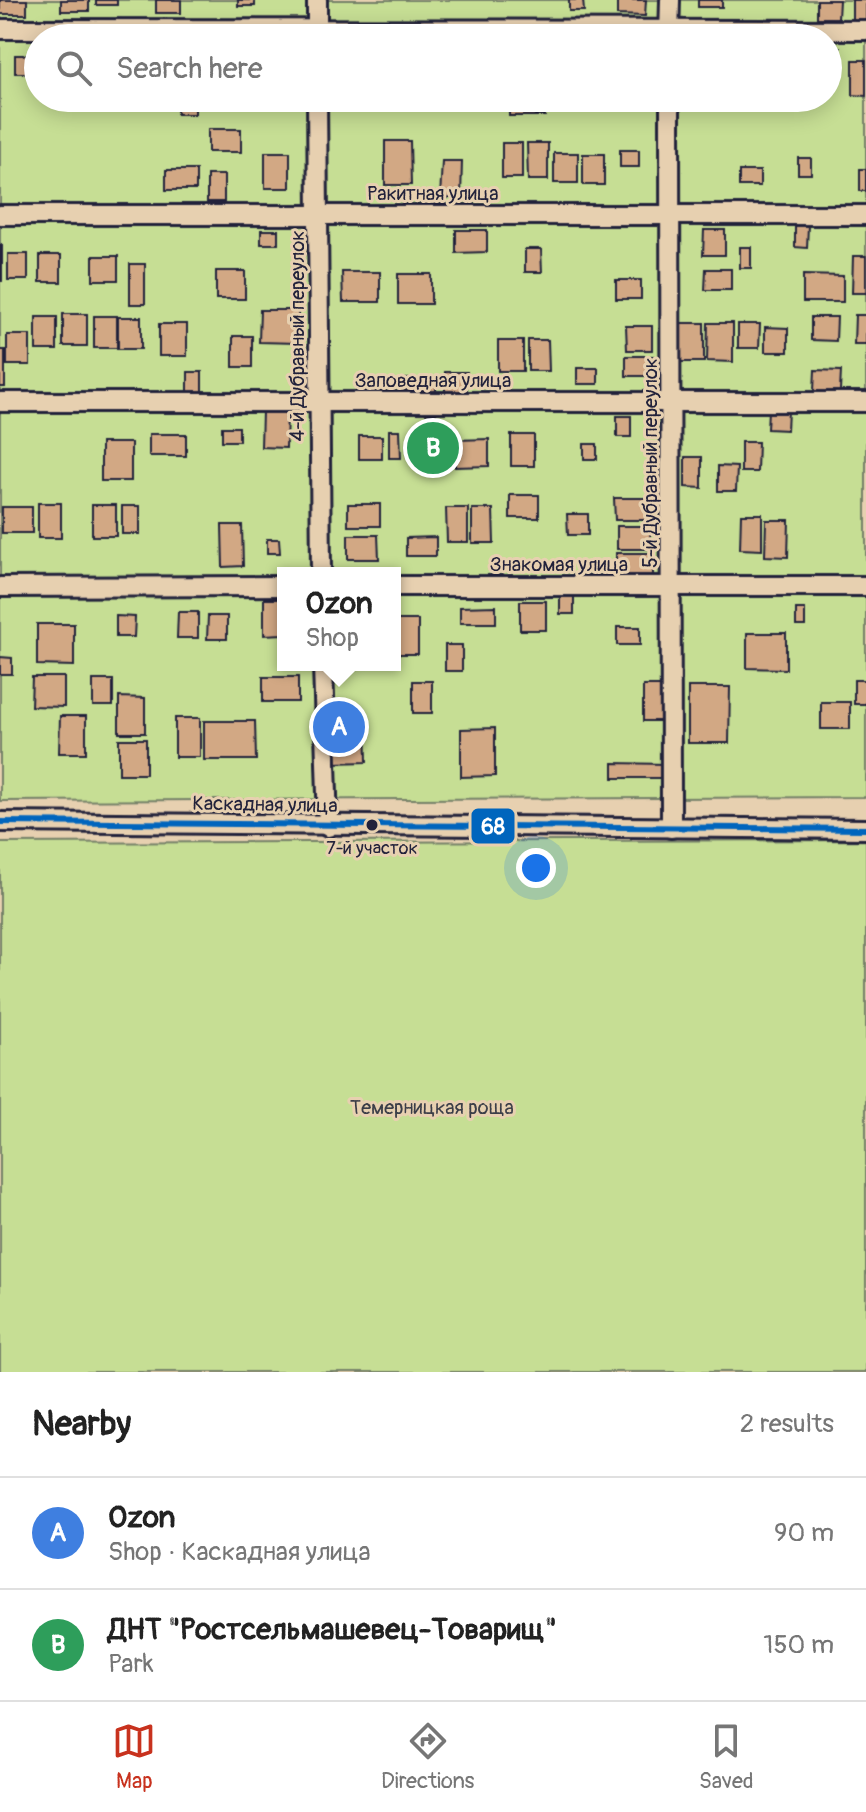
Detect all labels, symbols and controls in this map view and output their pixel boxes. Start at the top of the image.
search box [24,24,842,112]
icon: search [52,46,96,90]
text: Search here [116,50,263,87]
street label: Ракитная улица [367,181,499,206]
street label: 4-й Дубравный переулок [285,231,310,441]
street label: 5-й Дубравный переулок [638,358,663,568]
street label: Заповедная улица [355,368,511,393]
pin: B [407,418,459,478]
street label: Знакомая улица [490,552,628,577]
popup [277,567,401,671]
text: Ozon [305,585,373,622]
text: Shop [305,622,359,654]
pin: A [313,697,365,757]
street label: Каскадная улица [192,791,338,818]
line badge: 68 [470,807,516,845]
text: 68 [481,813,505,841]
marker: 7-й участок [364,817,380,833]
place label: 7-й участок [326,837,418,860]
your location [516,848,556,888]
park label: Темерницкая роща [350,1095,514,1120]
text: Nearby [32,1403,131,1446]
text: 2 results [740,1408,834,1440]
text: Ozon [108,1499,175,1536]
text: A [50,1517,66,1549]
text: 90 m [774,1517,834,1549]
text: Shop · Каскадная улица [108,1536,371,1568]
text: ДНТ "Ростсельмашевец-Товарищ" [108,1611,557,1648]
text: B [51,1629,65,1661]
text: 150 m [763,1629,834,1661]
text: Park [108,1648,154,1680]
tab: Map [112,1719,156,1795]
tab: Directions [381,1719,474,1795]
tab: Saved [699,1719,754,1795]

